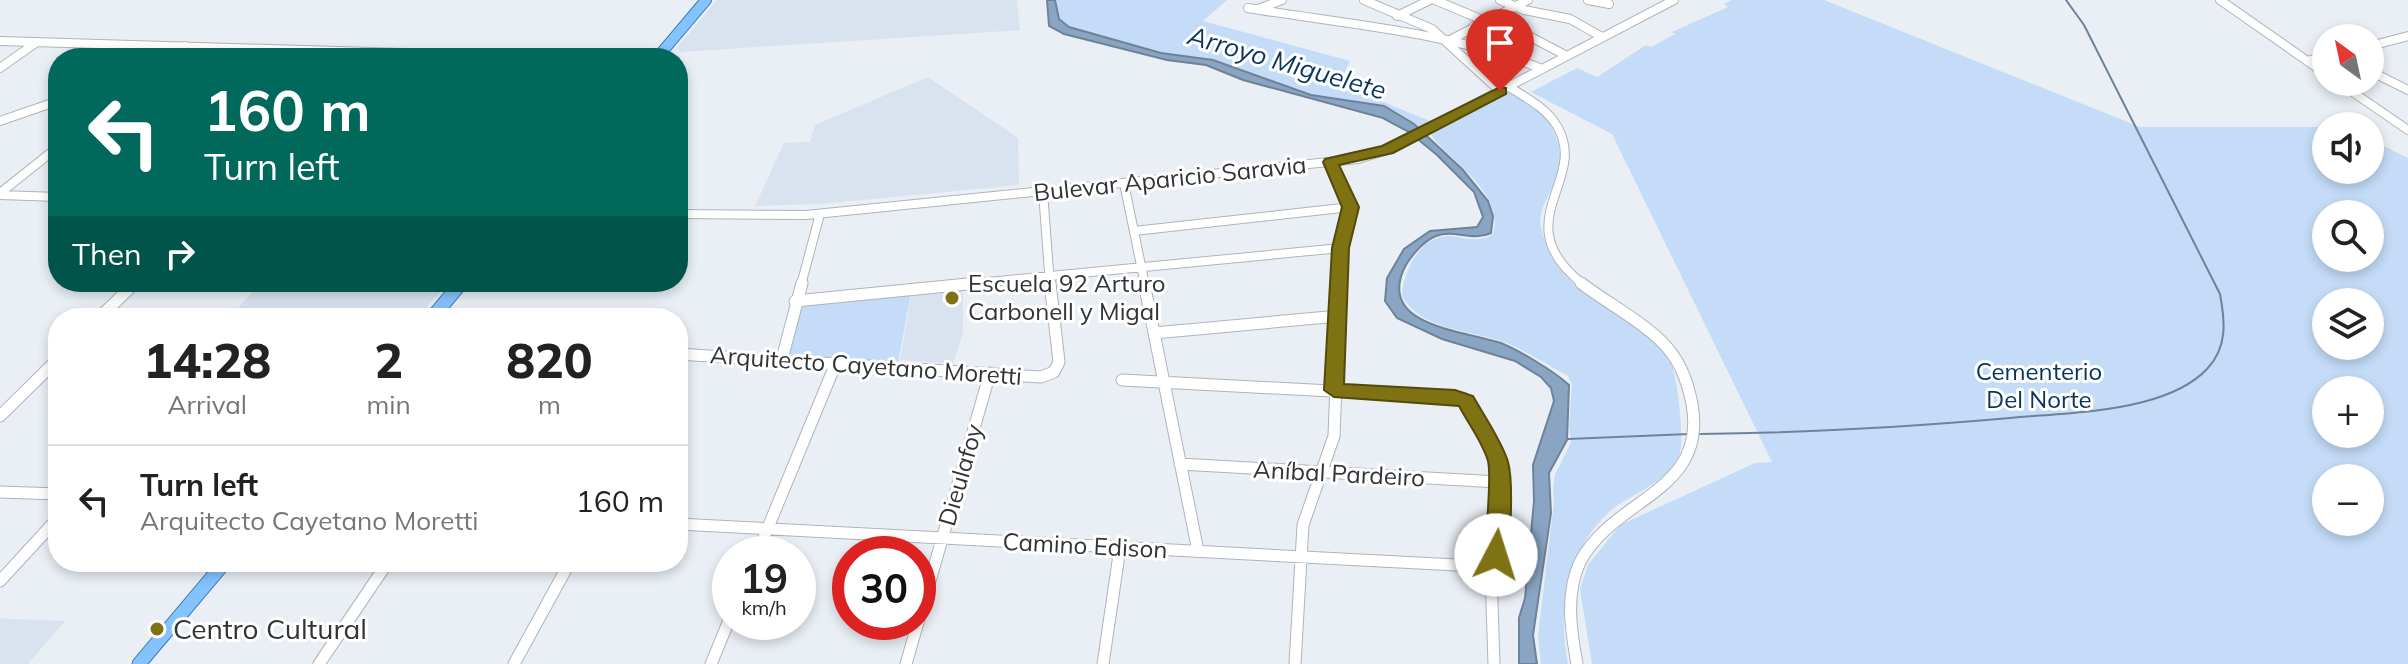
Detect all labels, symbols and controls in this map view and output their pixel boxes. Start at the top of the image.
pin [1466,9,1534,91]
water label: Arroyo Miguelete [1183,18,1390,107]
icon: arrive [1478,21,1522,65]
north arrow [2312,24,2384,96]
map controls [2312,24,2384,536]
text: 160 m [204,75,371,145]
icon: left [72,80,176,184]
button: sound [2312,112,2384,184]
text: Turn left [204,144,340,189]
street label: Bulevar Aparicio Saravia [1032,149,1308,207]
button: search [2312,200,2384,272]
icon: right [158,232,202,276]
text: Then [72,235,142,273]
place label: Escuela 92 Arturo Carbonell y Migal [968,268,1166,326]
button: layers [2312,288,2384,360]
marker: Escuela 92 Arturo Carbonell y Migal [943,289,961,307]
text: 14:28 [143,330,271,390]
text: 2 [374,330,403,390]
text: 820 [506,330,593,390]
street label: Arquitecto Cayetano Moretti [709,339,1023,391]
park label: Cementerio Del Norte [1976,356,2102,414]
button: + [2312,376,2384,448]
text: Arrival [167,388,247,421]
text: min [367,388,411,421]
text: m [538,388,561,421]
street label: Dieulafoy [931,420,989,529]
street label: Aníbal Pardeiro [1252,454,1426,492]
button: − [2312,464,2384,536]
text: Turn left [140,466,258,504]
icon: left [72,479,116,523]
text: 160 m [576,482,664,520]
text: Arquitecto Cayetano Moretti [140,504,479,537]
position arrow [1454,513,1538,597]
street label: Camino Edison [1002,526,1168,564]
speed limit sign: 30 [832,536,936,640]
text: 19 [740,553,788,603]
text: km/h [741,595,787,620]
place label: Centro Cultural [173,611,367,646]
marker: Centro Cultural [148,620,166,638]

